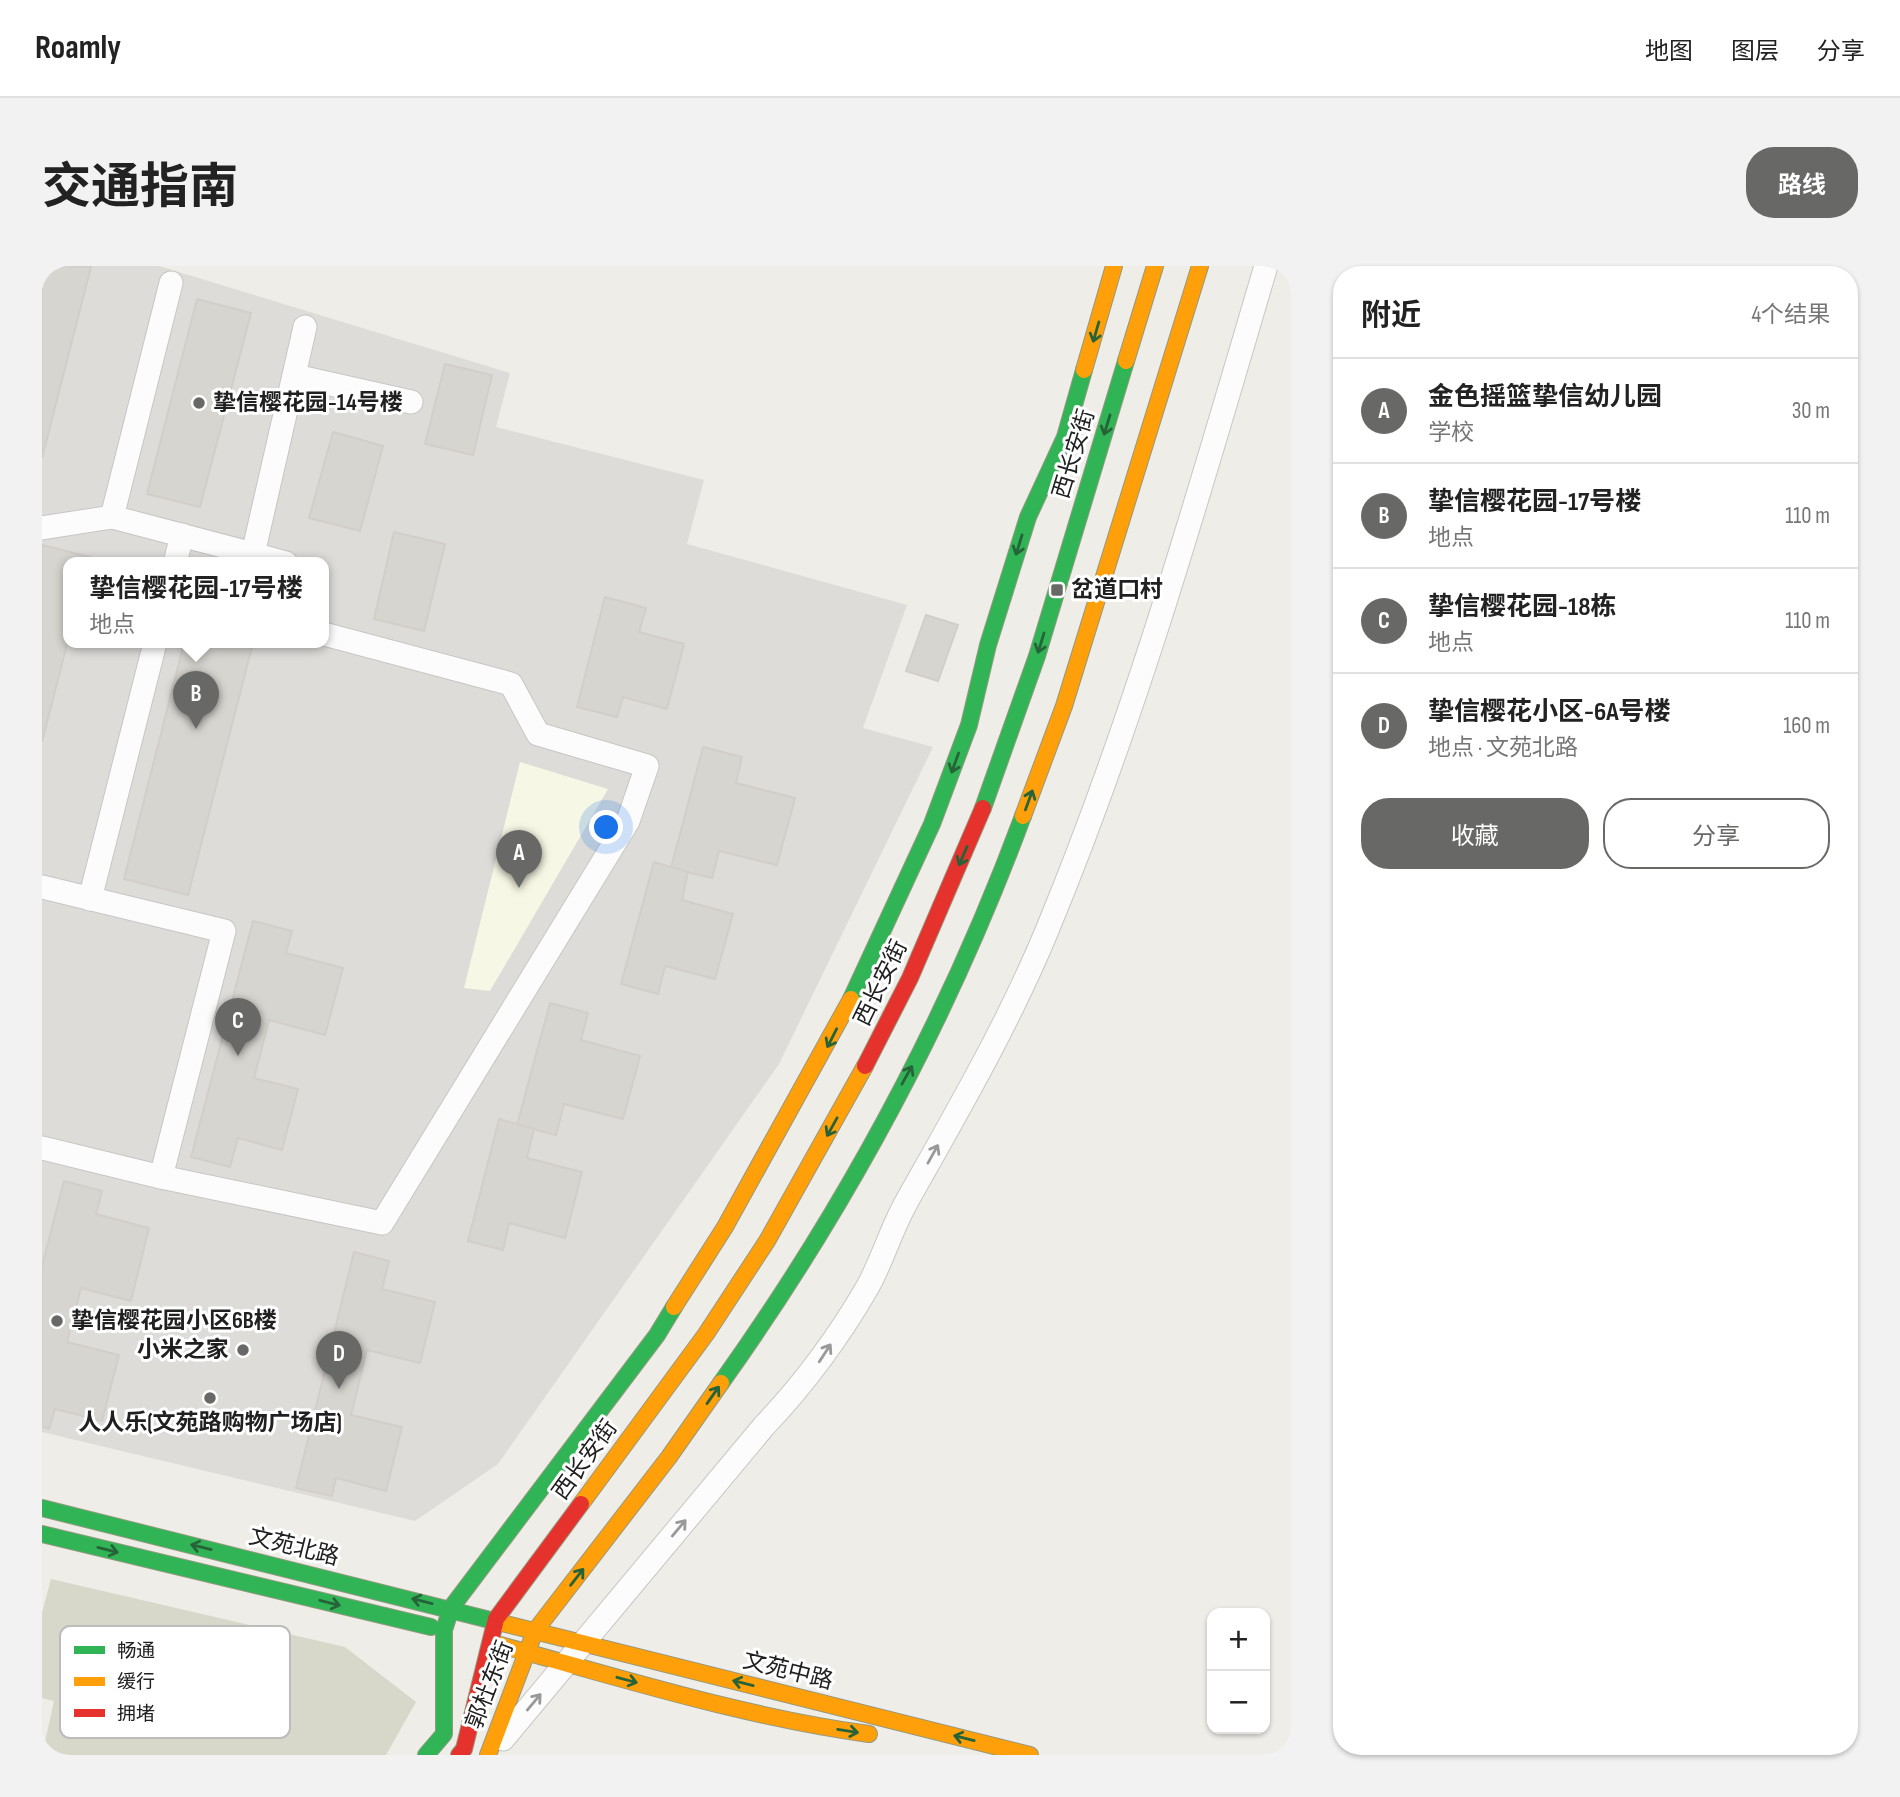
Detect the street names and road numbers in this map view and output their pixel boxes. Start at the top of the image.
street label: 西长安街 [1047,406,1101,502]
street label: 西长安街 [848,936,914,1030]
street label: 西长安街 [547,1415,623,1505]
street label: 文苑北路 [246,1522,342,1572]
street label: 郭杜东街 [460,1637,520,1733]
street label: 文苑中路 [740,1646,836,1696]

